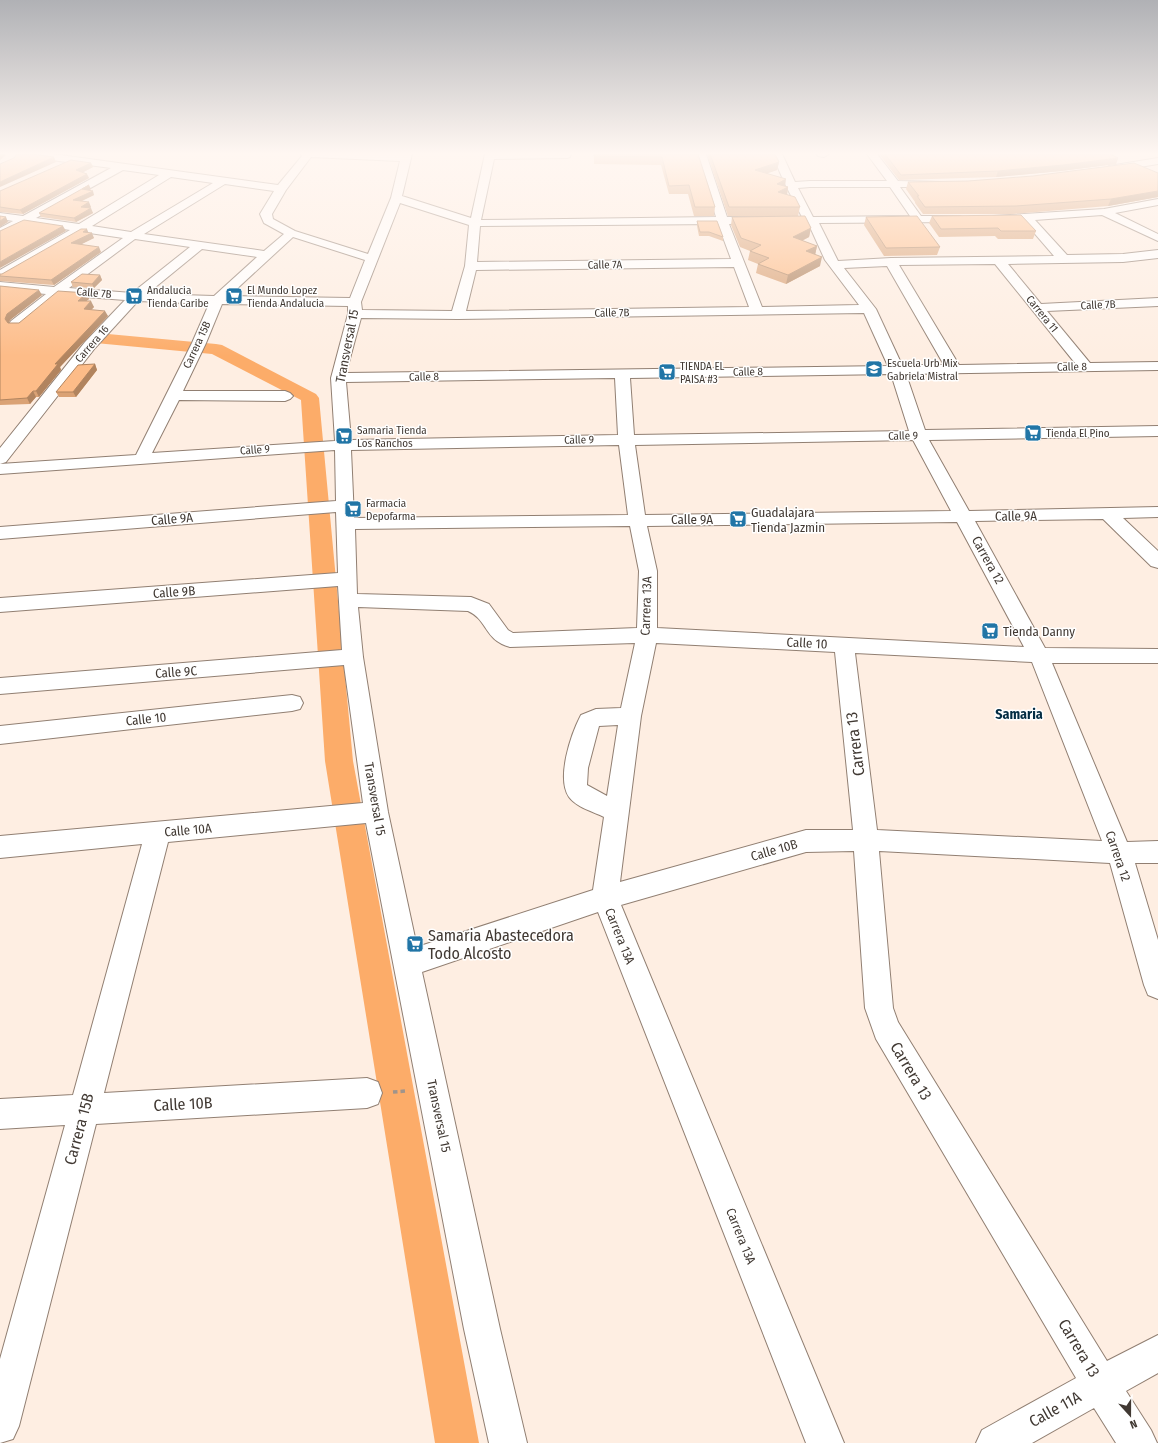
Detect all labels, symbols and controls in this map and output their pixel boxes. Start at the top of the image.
street label: Calle 7A [588,258,623,272]
place label: Andalucia Tienda Caribe [147,284,209,310]
place label: El Mundo Lopez Tienda Andalucia [247,284,324,310]
street label: Calle 7B [76,285,112,301]
supermarket icon: Andalucia Tienda Caribe [124,286,144,306]
supermarket icon: El Mundo Lopez Tienda Andalucia [224,286,244,306]
street label: Carrera 11 [1023,293,1061,335]
street label: Calle 7B [1080,298,1116,312]
street label: Calle 7B [594,306,630,320]
street label: Transversal 15 [333,308,361,384]
street label: Carrera 15B [180,319,214,371]
street label: Carrera 16 [72,322,112,365]
place label: Escuela Urb Mix Gabriela Mistral [887,357,958,383]
school or university icon: Escuela Urb Mix Gabriela Mistral [864,359,884,379]
place label: TIENDA EL PAISA #3 [680,360,725,386]
street label: Calle 8 [1057,360,1088,374]
supermarket icon: TIENDA EL PAISA #3 [657,362,677,382]
street label: Calle 8 [733,365,764,379]
street label: Calle 8 [409,370,440,384]
supermarket icon: Tienda El Pino [1023,423,1043,443]
place label: Samaria Tienda Los Ranchos [357,424,427,450]
supermarket icon: Samaria Tienda Los Ranchos [334,426,354,446]
place label: Tienda El Pino [1046,427,1110,440]
street label: Calle 9 [888,429,918,443]
street label: Calle 9 [564,433,594,447]
street label: Calle 9 [240,442,270,458]
place label: Farmacia Depofarma [366,497,416,523]
supermarket icon: Farmacia Depofarma [343,499,363,519]
place label: Guadalajara Tienda Jazmin [751,505,825,535]
street label: Calle 9A [995,508,1037,524]
supermarket icon: Guadalajara Tienda Jazmin [728,509,748,529]
street label: Calle 9A [150,510,194,528]
street label: Calle 9A [671,512,713,527]
street label: Carrera 12 [969,533,1007,587]
street label: Carrera 13A [637,576,655,636]
street label: Calle 9B [152,583,196,601]
supermarket icon: Tienda Danny [980,621,1000,641]
place label: Tienda Danny [1003,624,1075,639]
street label: Calle 10 [786,634,828,652]
street label: Calle 9C [155,663,198,681]
district label: Samaria [995,706,1043,723]
street label: Calle 10 [125,709,167,729]
street label: Carrera 13 [842,711,868,777]
street label: Transversal 15 [361,761,389,837]
street label: Calle 10A [164,820,213,840]
street label: Carrera 12 [1102,829,1134,883]
street label: Calle 10B [749,836,799,864]
street label: Carrera 13A [602,906,638,966]
place label: Samaria Abastecedora Todo Alcosto [428,926,574,963]
supermarket icon: Samaria Abastecedora Todo Alcosto [405,934,425,954]
street label: Carrera 13 [886,1038,936,1104]
street label: Transversal 15 [424,1078,454,1154]
street label: Carrera 15B [60,1091,98,1167]
street label: Calle 10B [153,1093,213,1115]
street label: Carrera 13A [723,1206,759,1266]
street label: Carrera 13 [1054,1315,1104,1381]
street label: Calle 11A [1026,1387,1085,1431]
north arrow [1110,1395,1150,1435]
text: N [1128,1417,1139,1431]

